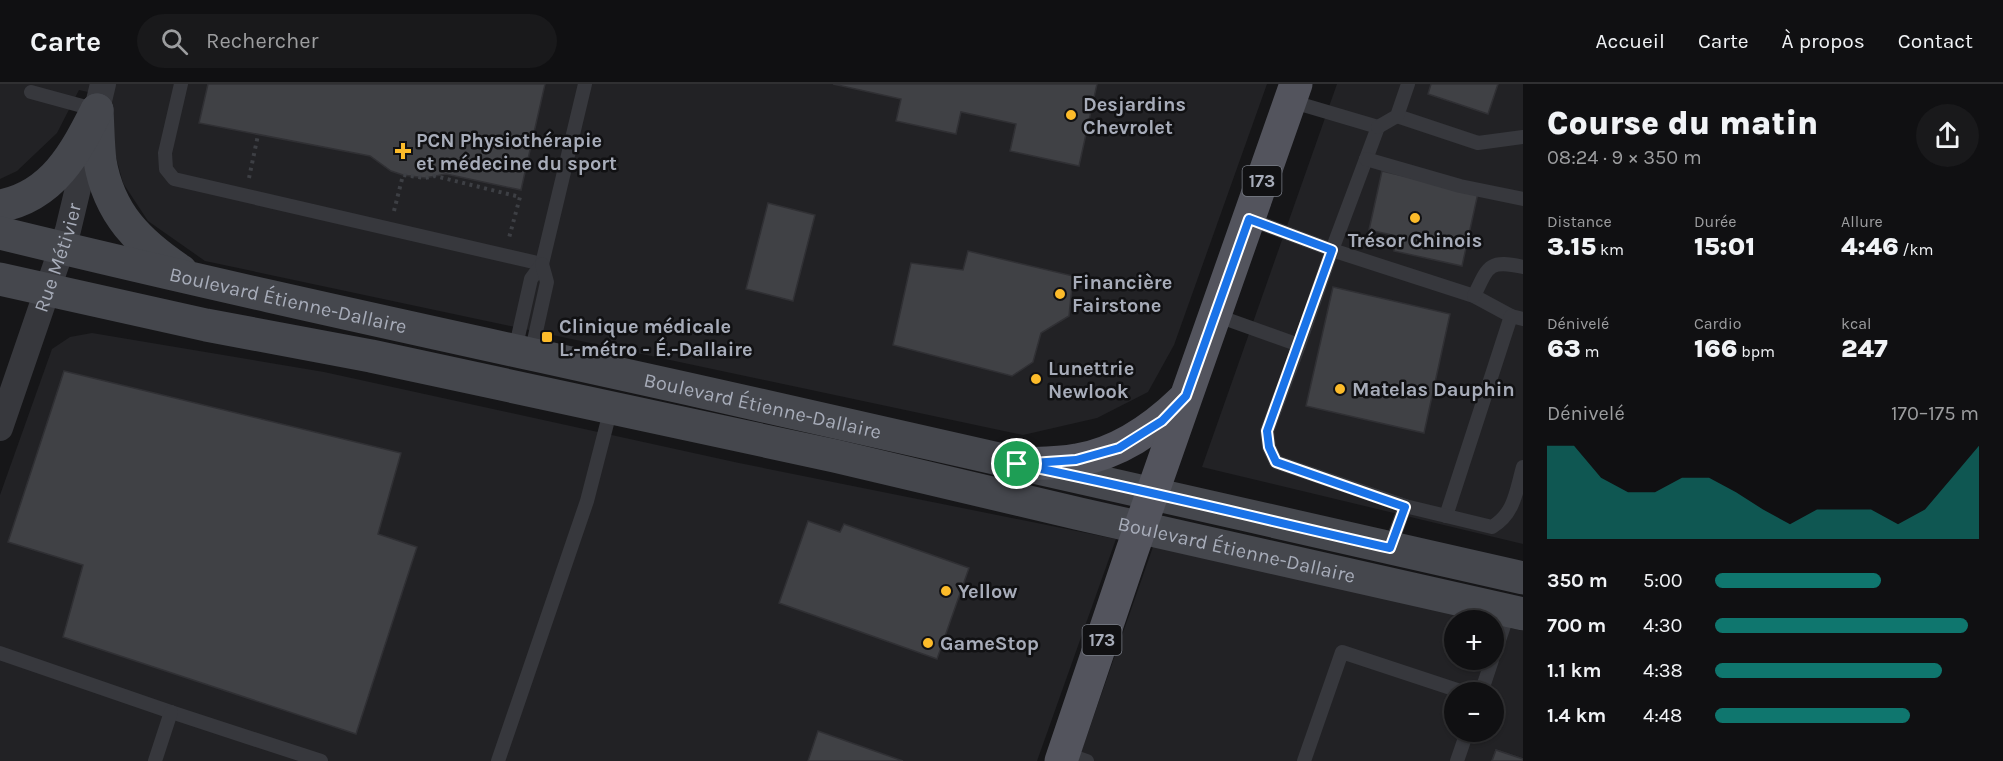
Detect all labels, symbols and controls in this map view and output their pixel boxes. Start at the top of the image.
search box [137,14,557,68]
text: Carte [30,25,101,58]
icon: search [158,25,191,58]
text: Rechercher [206,28,319,54]
text: Accueil [1596,29,1665,53]
text: Carte [1698,29,1749,53]
text: À propos [1782,29,1865,53]
text: Contact [1898,29,1973,53]
place label: Desjardins Chevrolet [1083,93,1186,139]
text: Course du matin [1547,104,1818,142]
button: share [1916,104,1979,167]
marker: Desjardins Chevrolet [1064,108,1078,122]
place label: PCN Physiothérapie et médecine du sport [416,129,617,175]
marker: PCN Physiothérapie et médecine du sport [394,142,412,160]
text: 08:24 · 9 × 350 m [1547,146,1702,169]
road number: 173 [1242,166,1282,196]
street label: Rue Métivier [29,200,86,315]
marker: Trésor Chinois [1408,211,1422,225]
text: Distance [1547,212,1612,231]
text: Durée [1694,212,1736,231]
text: Allure [1841,212,1883,231]
place label: Trésor Chinois [1348,229,1482,252]
text: 3.15 [1547,231,1596,262]
text: 15:01 [1694,231,1755,262]
text: 4:46 [1841,231,1899,262]
text: km [1596,240,1624,259]
text: /km [1899,240,1933,259]
street label: Boulevard Étienne-Dallaire [167,262,409,338]
place label: Financière Fairstone [1072,271,1172,317]
marker: Financière Fairstone [1053,287,1067,301]
text: Dénivelé [1547,314,1609,333]
text: Cardio [1694,314,1741,333]
text: kcal [1841,314,1872,333]
place label: Clinique médicale L.-métro - É.-Dallaire [559,315,753,361]
marker: Clinique médicale L.-métro - É.-Dallaire [540,330,554,344]
text: 63 [1547,333,1581,364]
text: 166 [1694,333,1737,364]
text: 247 [1841,333,1888,364]
text: m [1581,342,1600,361]
text: bpm [1737,342,1775,361]
place label: Lunettrie Newlook [1048,357,1134,403]
street label: Boulevard Étienne-Dallaire [642,368,884,443]
marker: Lunettrie Newlook [1029,372,1043,386]
place label: Matelas Dauphin [1352,378,1515,401]
marker: Matelas Dauphin [1333,382,1347,396]
text: Dénivelé [1547,402,1625,425]
text: 170–175 m [1891,402,1979,425]
pin [991,438,1042,489]
icon: arrive [1000,447,1033,480]
street label: Boulevard Étienne-Dallaire [1116,511,1358,587]
text: 350 m [1547,569,1608,592]
text: 5:00 [1643,569,1683,592]
place label: Yellow [958,580,1017,603]
marker: Yellow [939,584,953,598]
map controls [1444,610,1504,742]
button: + [1444,610,1504,670]
text: 700 m [1547,614,1606,637]
text: 4:30 [1643,614,1682,637]
road number: 173 [1082,625,1122,655]
place label: GameStop [940,632,1039,655]
marker: GameStop [921,636,935,650]
text: 1.1 km [1547,659,1601,682]
text: 4:38 [1643,659,1683,682]
button: − [1444,682,1504,742]
text: 1.4 km [1547,704,1606,727]
text: 4:48 [1643,704,1682,727]

